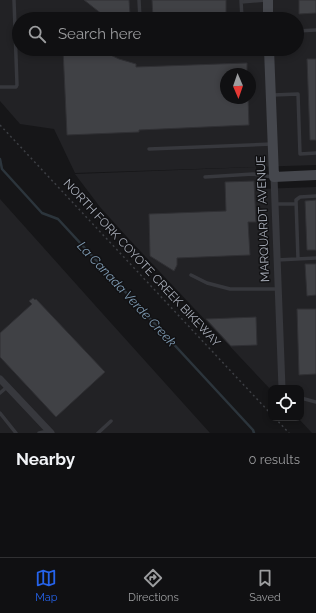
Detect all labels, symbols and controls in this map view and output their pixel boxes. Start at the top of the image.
search box [12,12,304,56]
icon: search [26,23,48,45]
text: Search here [58,25,141,43]
north arrow [220,68,256,104]
street label: MARQUARDT AVENUE [254,156,272,282]
street label: NORTH FORK COYOTE CREEK BIKEWAY [60,176,224,350]
water label: La Canada Verde Creek [74,238,180,350]
map controls [268,385,304,421]
button: locate [268,385,304,421]
text: Nearby [16,449,75,469]
text: 0 results [249,452,300,467]
tab: Map [35,567,58,604]
tab: Directions [128,567,179,604]
tab: Saved [249,567,281,604]

